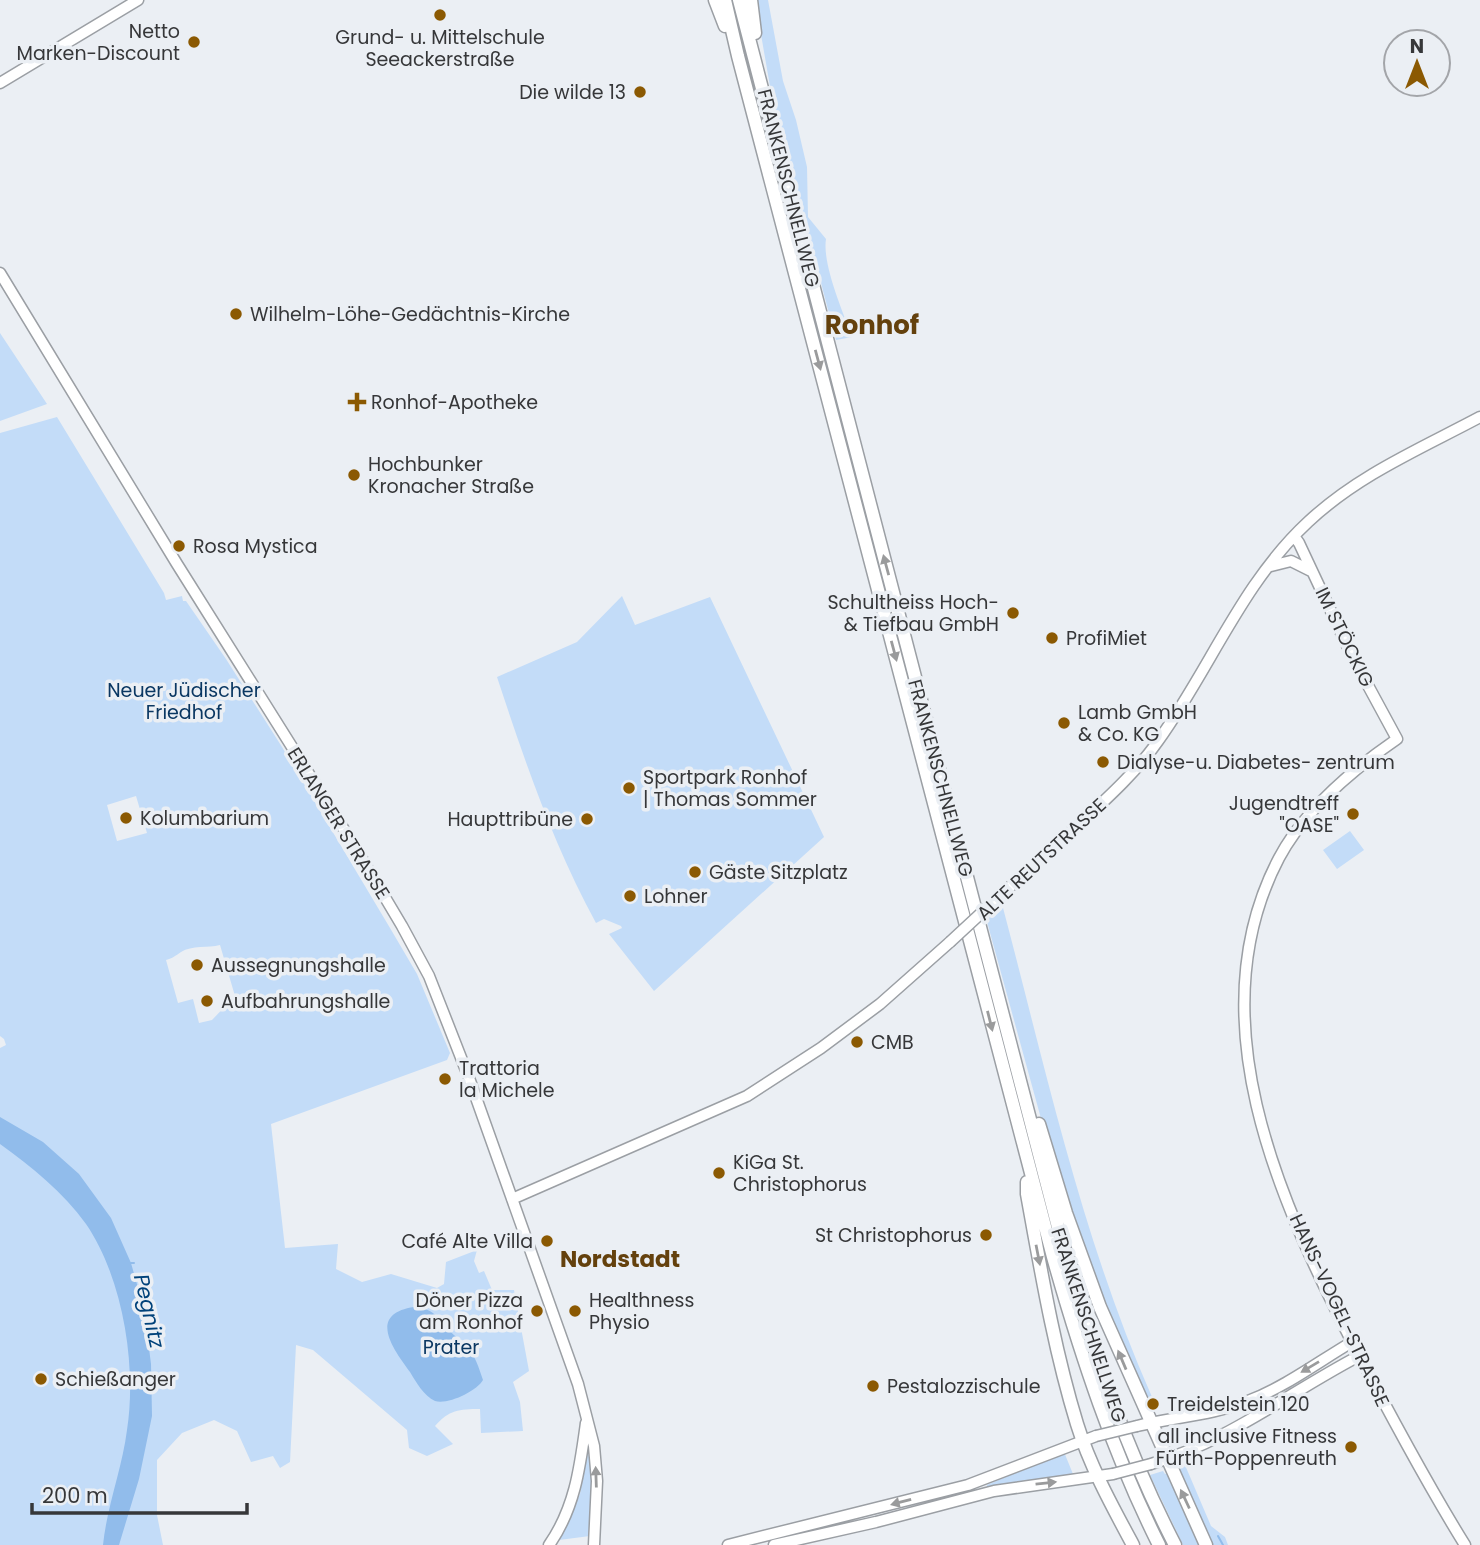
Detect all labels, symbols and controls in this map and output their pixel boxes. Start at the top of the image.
marker: Grund- u. Mittelschule Seeackerstraße [432,7,448,23]
place label: Netto Marken-Discount [17,18,180,67]
place label: Grund- u. Mittelschule Seeackerstraße [335,24,545,73]
north arrow [1382,28,1452,98]
text: N [1410,33,1424,60]
marker: Netto Marken-Discount [186,34,202,50]
place label: Die wilde 13 [519,79,626,106]
marker: Die wilde 13 [632,84,648,100]
street label: FRANKENSCHNELLWEG [751,86,826,290]
place label: Wilhelm-Löhe-Gedächtnis-Kirche [250,301,570,328]
marker: Wilhelm-Löhe-Gedächtnis-Kirche [228,306,244,322]
district label: Ronhof [825,307,919,343]
one-way arrow [814,349,824,370]
place label: Ronhof-Apotheke [371,389,538,416]
marker: Ronhof-Apotheke [349,394,365,410]
place label: Hochbunker Kronacher Straße [368,451,534,500]
marker: Hochbunker Kronacher Straße [346,467,362,483]
place label: Rosa Mystica [193,533,318,560]
marker: Rosa Mystica [171,538,187,554]
one-way arrow [880,554,891,576]
street label: IM STÖCKIG [1309,583,1380,692]
place label: Schultheiss Hoch- & Tiefbau GmbH [827,589,999,638]
marker: Schultheiss Hoch- & Tiefbau GmbH [1005,605,1021,621]
place label: ProfiMiet [1066,625,1147,652]
marker: ProfiMiet [1044,630,1060,646]
one-way arrow [890,641,900,662]
street label: FRANKENSCHNELLWEG [901,676,980,880]
park label: Neuer Jüdischer Friedhof [107,677,261,726]
place label: Lamb GmbH & Co. KG [1078,699,1197,748]
marker: Lamb GmbH & Co. KG [1056,715,1072,731]
street label: ERLANGER STRASSE [281,742,396,904]
place label: Dialyse-u. Diabetes- zentrum [1117,749,1395,776]
marker: Dialyse-u. Diabetes- zentrum [1095,754,1111,770]
place label: Sportpark Ronhof | Thomas Sommer [643,764,817,813]
marker: Sportpark Ronhof | Thomas Sommer [621,780,637,796]
place label: Jugendtreff "OASE" [1229,790,1339,839]
street label: ALTE REUTSTRASSE [971,792,1112,927]
place label: Kolumbarium [140,805,269,832]
place label: Haupttribüne [447,806,573,833]
marker: Jugendtreff "OASE" [1345,806,1361,822]
marker: Kolumbarium [118,810,134,826]
marker: Haupttribüne [579,811,595,827]
place label: Gäste Sitzplatz [709,859,848,886]
marker: Gäste Sitzplatz [687,864,703,880]
place label: Lohner [644,883,708,910]
marker: Lohner [622,888,638,904]
place label: Aussegnungshalle [211,952,386,979]
marker: Aussegnungshalle [189,957,205,973]
place label: Aufbahrungshalle [221,988,390,1015]
marker: Aufbahrungshalle [199,993,215,1009]
one-way arrow [985,1010,996,1032]
place label: CMB [871,1029,914,1056]
marker: CMB [849,1034,865,1050]
place label: Trattoria la Michele [459,1055,555,1104]
marker: Trattoria la Michele [437,1071,453,1087]
place label: KiGa St. Christophorus [733,1149,867,1198]
marker: KiGa St. Christophorus [711,1165,727,1181]
street label: HANS-VOGEL-STRASSE [1283,1209,1396,1411]
place label: St Christophorus [815,1222,972,1249]
street label: FRANKENSCHNELLWEG [1044,1224,1133,1426]
marker: St Christophorus [978,1227,994,1243]
place label: Café Alte Villa [401,1228,533,1255]
marker: Café Alte Villa [539,1233,555,1249]
district label: Nordstadt [560,1243,680,1275]
one-way arrow [1033,1244,1044,1266]
water label: Pegnitz [127,1271,172,1351]
place label: Döner Pizza am Ronhof [415,1287,523,1336]
place label: Healthness Physio [589,1287,694,1336]
marker: Döner Pizza am Ronhof [529,1303,545,1319]
marker: Healthness Physio [567,1303,583,1319]
park label: Prater [423,1334,479,1361]
one-way arrow [1116,1350,1127,1371]
one-way arrow [1300,1361,1320,1374]
place label: Schießanger [55,1366,176,1393]
marker: Schießanger [33,1371,49,1387]
place label: Pestalozzischule [887,1373,1040,1400]
marker: Pestalozzischule [865,1378,881,1394]
place label: Treidelstein 120 [1167,1391,1310,1418]
marker: Treidelstein 120 [1145,1396,1161,1412]
place label: all inclusive Fitness Fürth-Poppenreuth [1156,1423,1337,1472]
marker: all inclusive Fitness Fürth-Poppenreuth [1343,1439,1359,1455]
one-way arrow [590,1466,601,1488]
scale bar [32,1472,247,1516]
one-way arrow [1035,1477,1057,1488]
text: 200 m [42,1481,108,1510]
one-way arrow [1179,1489,1190,1509]
one-way arrow [890,1497,912,1508]

